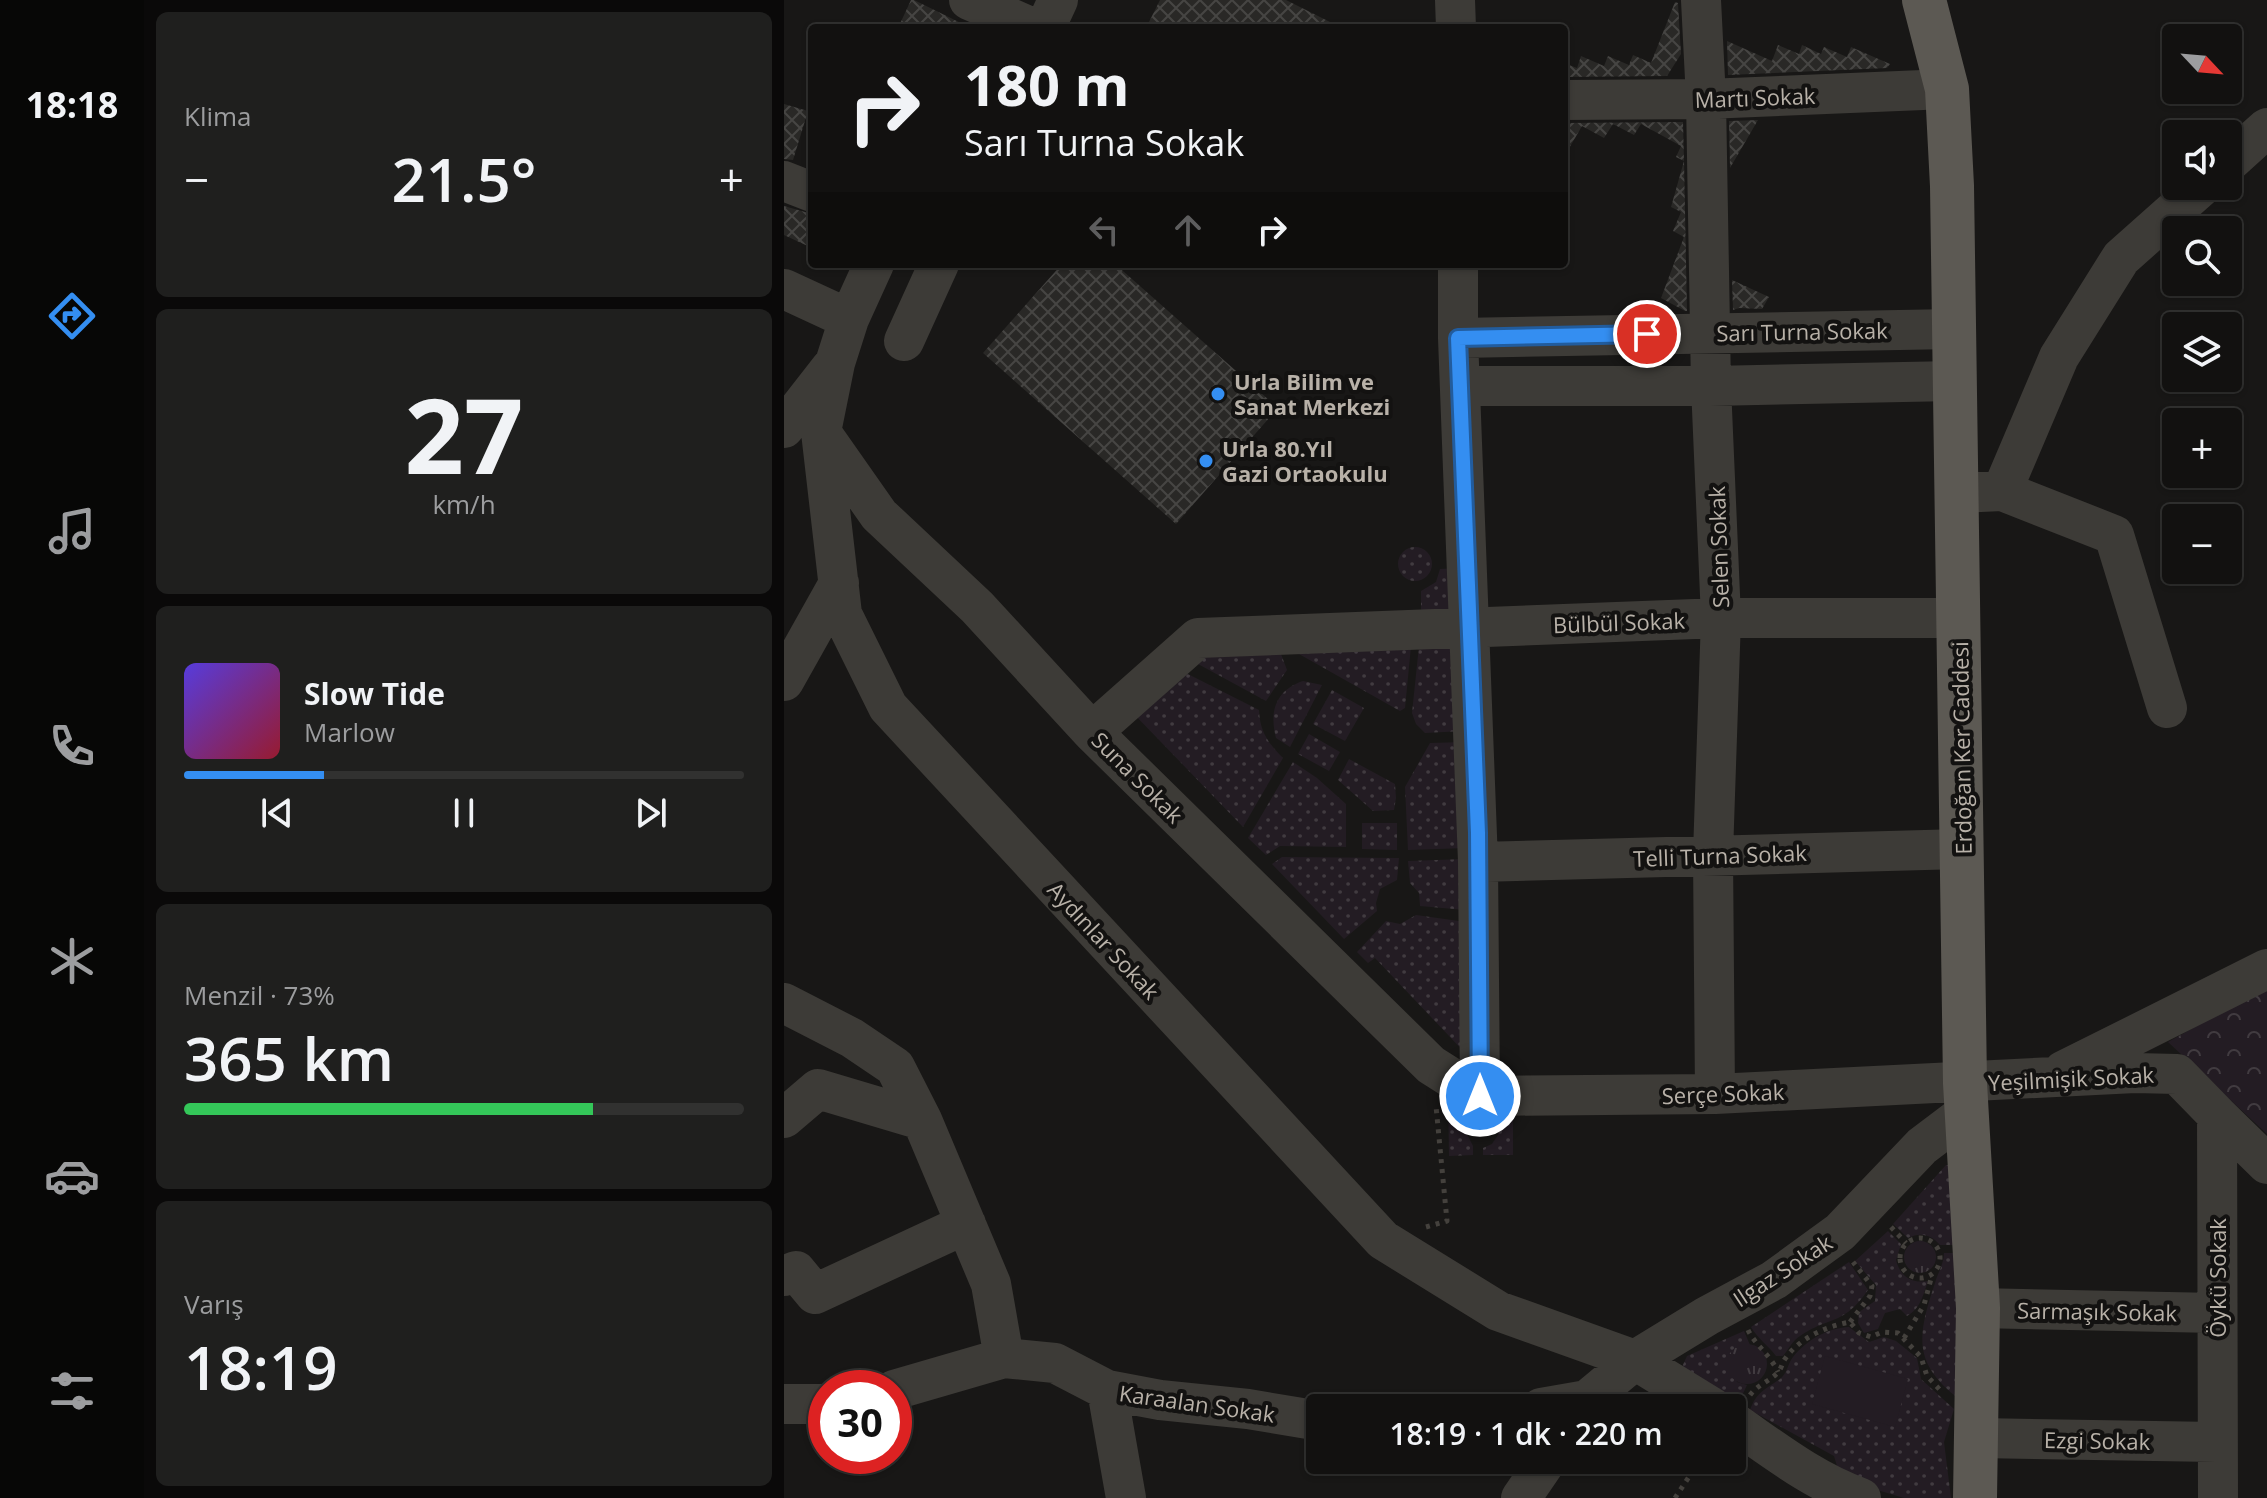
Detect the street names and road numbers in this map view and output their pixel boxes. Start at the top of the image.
street label: Martı Sokak [1694,80,1816,114]
street label: Sarı Turna Sokak [1716,315,1888,347]
street label: Selen Sokak [1701,485,1735,609]
street label: Bülbül Sokak [1552,605,1686,639]
street label: Erdoğan Ker Caddesi [1944,641,1978,855]
street label: Suna Sokak [1086,725,1191,830]
street label: Telli Turna Sokak [1633,837,1808,873]
street label: Aydınlar Sokak [1042,875,1167,1006]
street label: Yeşilmişik Sokak [1987,1059,2155,1097]
street label: Serçe Sokak [1661,1076,1785,1110]
street label: Öykü Sokak [2202,1218,2232,1338]
street label: Ilgaz Sokak [1727,1227,1838,1313]
street label: Sarmaşık Sokak [2017,1295,2178,1327]
street label: Karaalan Sokak [1117,1377,1277,1429]
street label: Ezgi Sokak [2044,1424,2151,1456]

